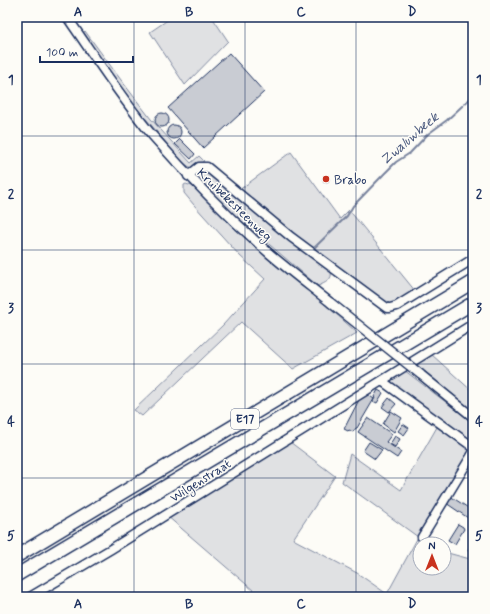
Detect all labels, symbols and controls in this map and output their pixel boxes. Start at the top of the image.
text: A [74,4,82,21]
text: B [185,4,194,21]
text: C [296,4,306,21]
text: D [408,4,417,21]
scale bar [40,38,133,64]
text: 100 m [46,45,78,61]
text: 1 [8,72,14,89]
text: 1 [476,72,482,89]
water label: Zwaluwbeek [377,108,443,169]
street label: Kruibekesteenweg [192,165,275,246]
place label: Brabo [334,172,367,189]
marker: Brabo [321,174,331,184]
text: 2 [8,186,15,203]
text: 2 [476,186,483,203]
text: 3 [8,300,14,317]
text: 3 [476,300,482,317]
road number: E17 [231,409,259,429]
text: 4 [7,414,15,431]
text: 4 [475,414,483,431]
street label: Wilgenstraat [167,456,235,508]
text: 5 [7,528,15,545]
text: 5 [475,528,483,545]
north arrow [412,536,452,576]
text: N [428,540,436,554]
text: A [74,596,82,613]
text: B [185,596,194,613]
text: C [296,596,306,613]
text: D [408,596,417,613]

